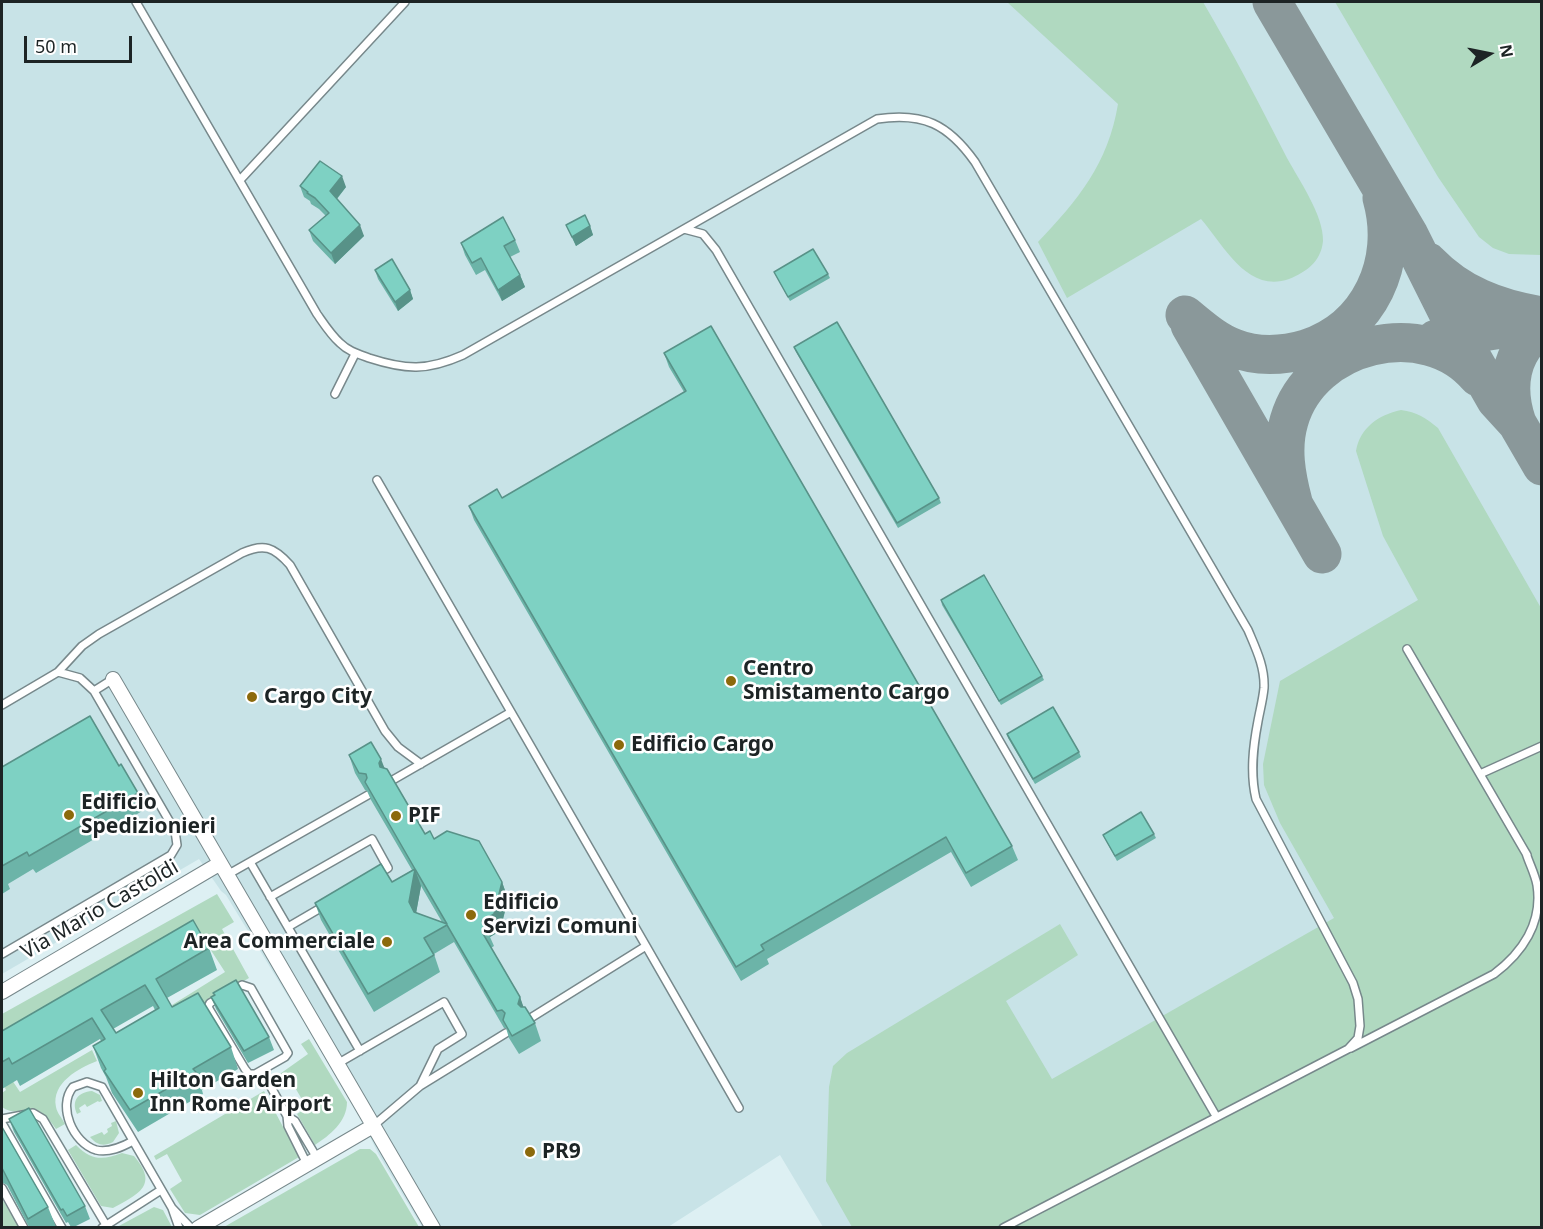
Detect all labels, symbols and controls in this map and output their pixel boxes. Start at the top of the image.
scale bar [27,24,135,62]
north arrow [1459,24,1519,84]
text: 50 m [35,34,77,58]
text: N [1495,43,1519,59]
place label: Centro Smistamento Cargo [743,656,950,706]
marker: Centro Smistamento Cargo [724,674,738,688]
place label: Cargo City [264,684,372,710]
marker: Cargo City [245,690,259,704]
place label: Edificio Cargo [631,732,774,758]
marker: Edificio Cargo [612,738,626,752]
place label: Edificio Spedizionieri [81,790,216,840]
place label: PIF [408,803,441,829]
marker: Edificio Spedizionieri [62,808,76,822]
marker: PIF [389,809,403,823]
street label: Via Mario Castoldi [17,855,183,965]
place label: Edificio Servizi Comuni [483,890,638,940]
marker: Edificio Servizi Comuni [464,908,478,922]
place label: Area Commerciale [183,929,375,955]
marker: Area Commerciale [380,935,394,949]
place label: Hilton Garden Inn Rome Airport [150,1068,331,1118]
marker: Hilton Garden Inn Rome Airport [131,1086,145,1100]
place label: PR9 [542,1139,581,1165]
marker: PR9 [523,1145,537,1159]

